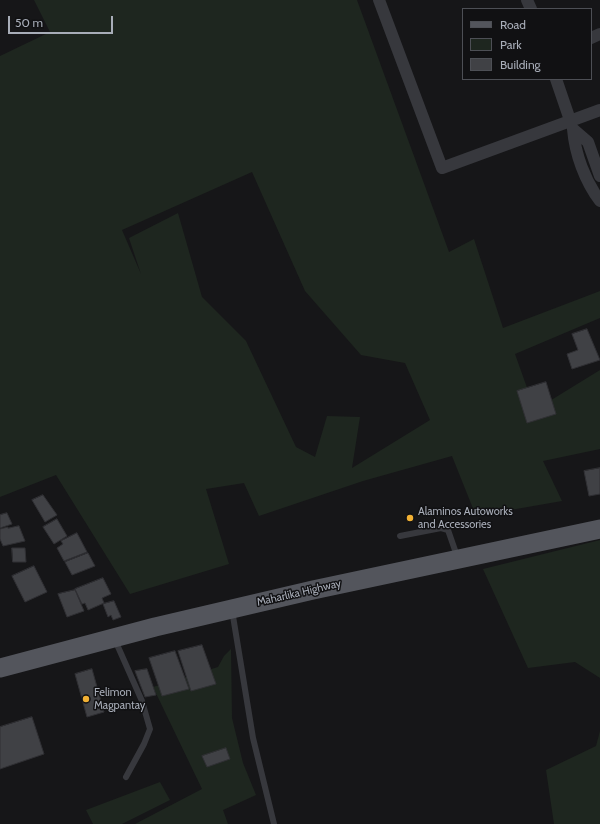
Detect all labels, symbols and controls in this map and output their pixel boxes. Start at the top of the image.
scale bar [10,8,115,34]
legend [462,8,592,80]
text: 50 m [15,15,43,30]
text: Road [500,17,526,32]
text: Park [500,37,522,52]
text: Building [500,57,541,72]
place label: Alaminos Autoworks and Accessories [418,505,513,531]
marker: Alaminos Autoworks and Accessories [405,513,415,523]
street label: Maharlika Highway [255,577,343,609]
place label: Felimon Magpantay [94,686,145,712]
marker: Felimon Magpantay [81,694,91,704]

